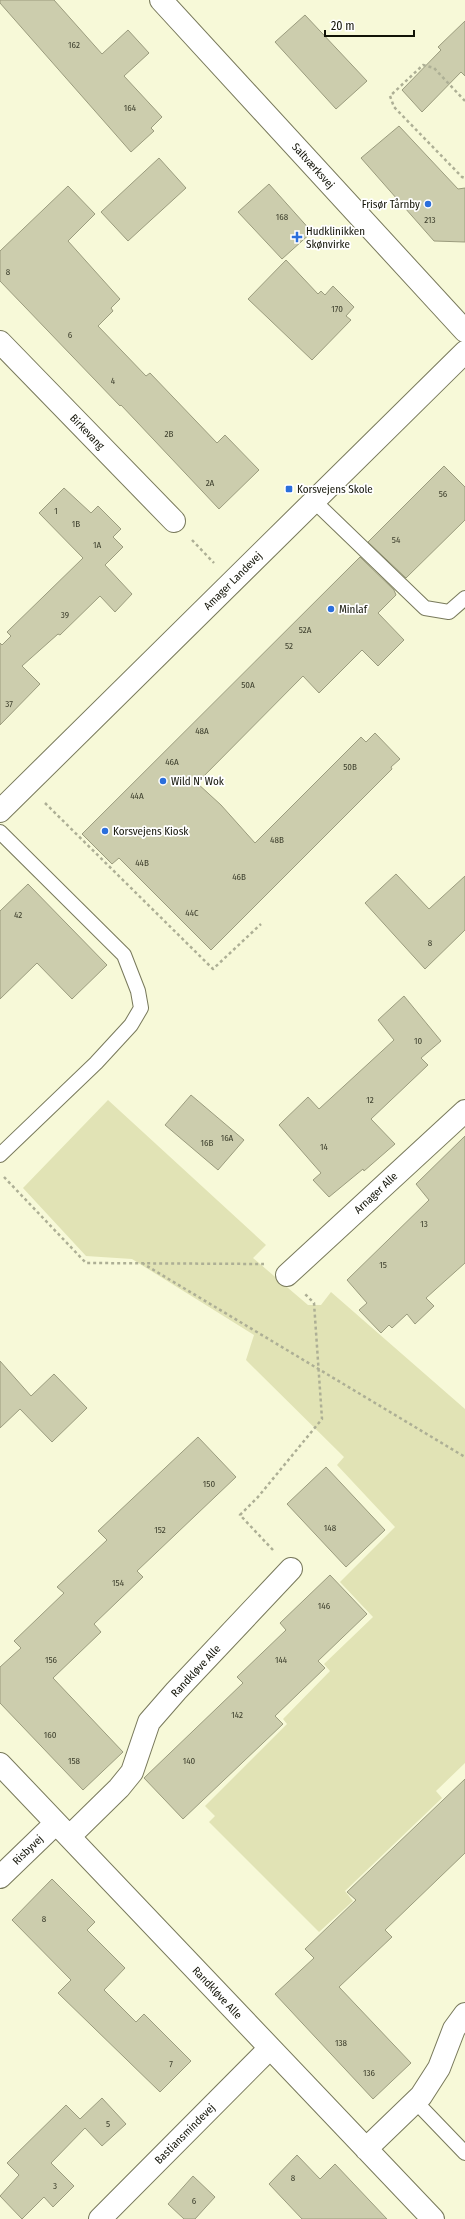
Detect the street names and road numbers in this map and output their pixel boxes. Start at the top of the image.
street label: Saltværksvej [289,141,337,192]
street label: Birkevang [67,412,108,453]
street label: Amager Landevej [201,549,265,613]
street label: Arnager Alle [352,1170,400,1216]
street label: Randkløve Alle [169,1642,223,1700]
street label: Risbyvej [10,1832,46,1868]
street label: Randkløve Alle [190,1964,244,2022]
street label: Bastiansmindevej [152,2101,218,2167]

